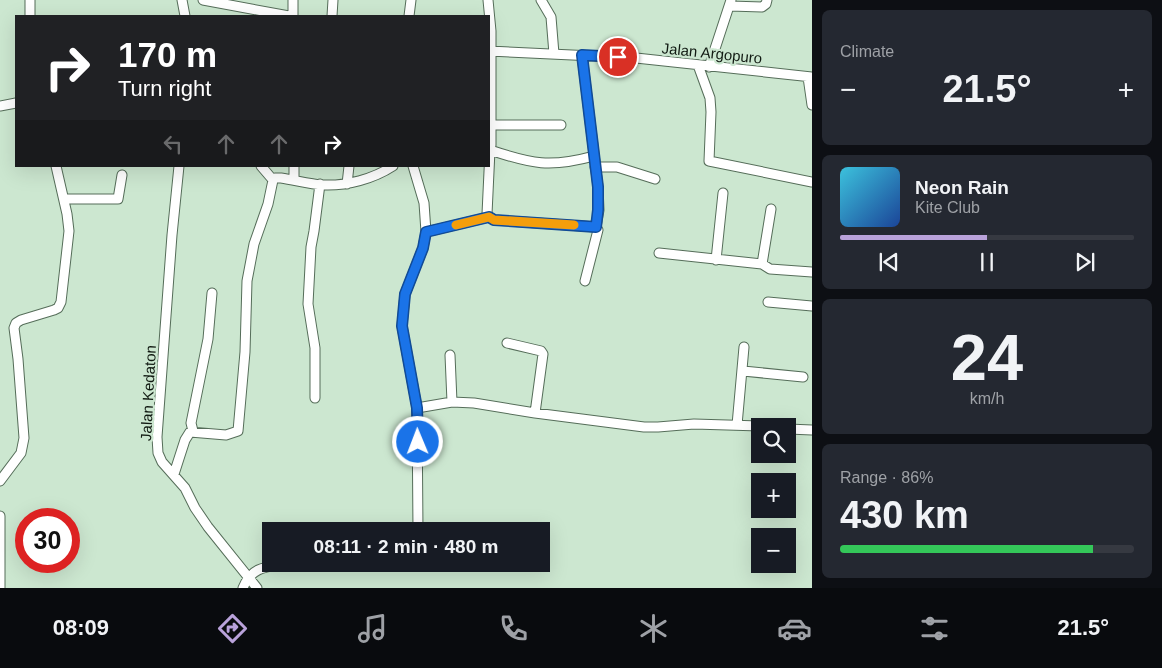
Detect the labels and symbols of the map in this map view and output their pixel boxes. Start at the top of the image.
pin [597,36,639,78]
street label: Jalan Argopuro [661,39,763,67]
street label: Jalan Kedaton [137,345,159,441]
position arrow [391,415,443,467]
speed limit sign: 30 [15,508,80,573]

